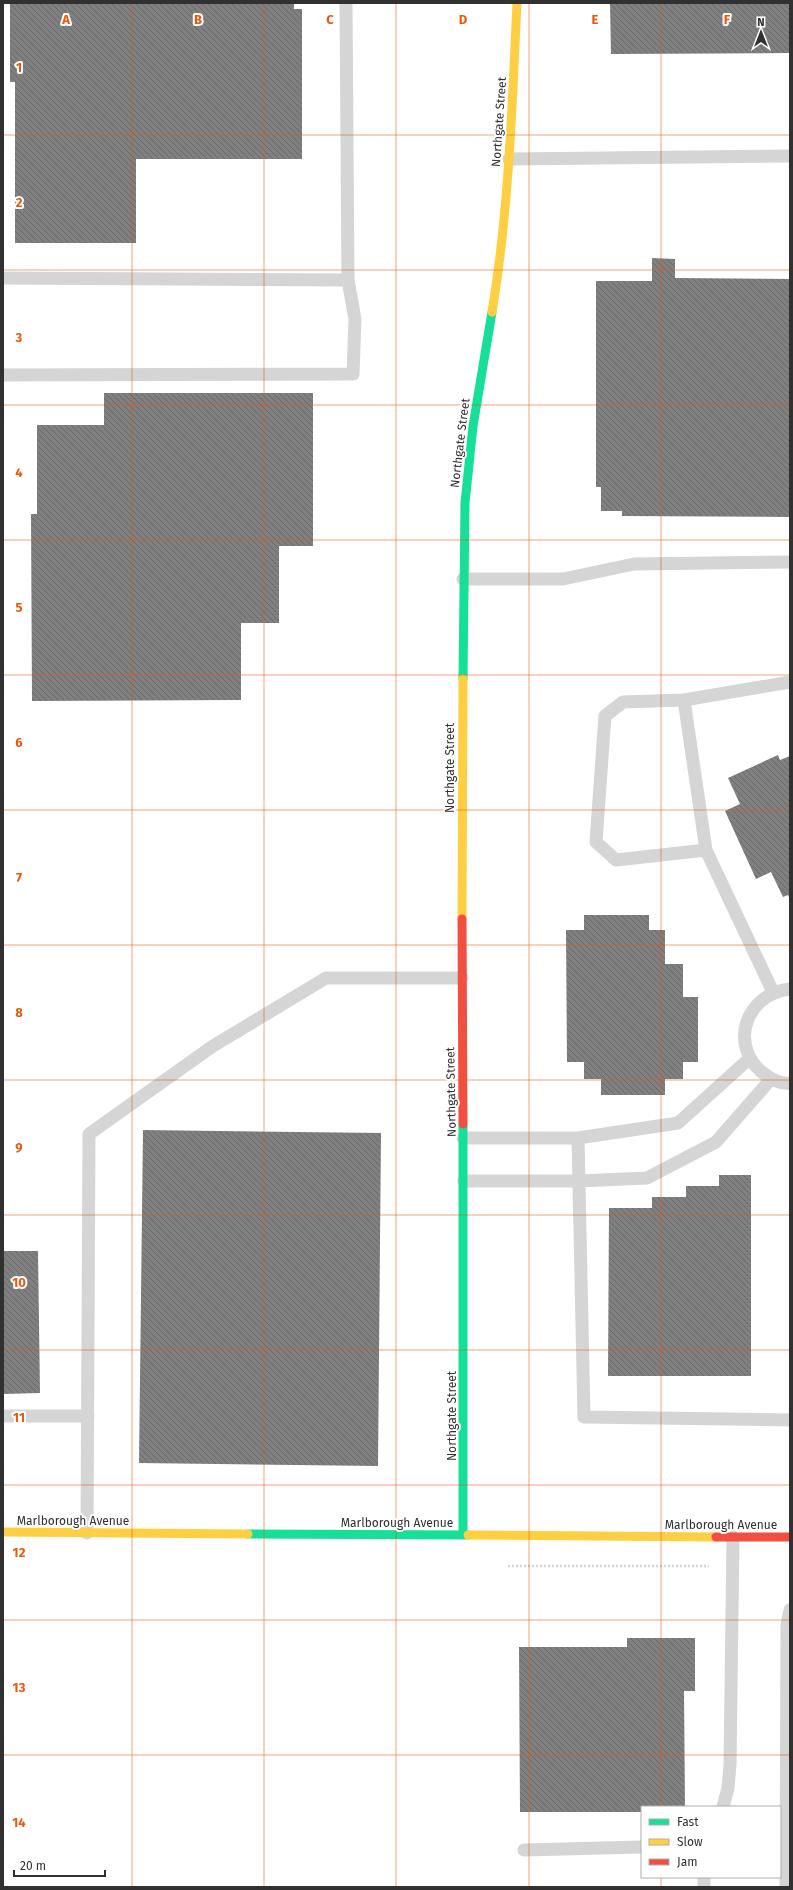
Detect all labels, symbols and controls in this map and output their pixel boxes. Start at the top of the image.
text: A [61,12,70,27]
text: B [194,12,202,27]
text: C [326,12,334,27]
text: D [459,12,468,27]
text: E [592,12,599,27]
text: F [724,12,731,27]
north arrow [741,12,781,52]
text: N [757,16,765,29]
text: 1 [16,60,22,75]
street label: Northgate Street [489,76,509,167]
text: 2 [16,195,23,210]
text: 3 [15,330,23,345]
street label: Northgate Street [448,397,473,489]
text: 4 [15,465,23,480]
text: 5 [16,600,23,615]
street label: Northgate Street [443,722,457,813]
text: 6 [15,735,23,750]
text: 7 [16,870,22,885]
text: 8 [15,1005,23,1020]
street label: Northgate Street [443,1046,459,1137]
text: 9 [15,1140,23,1155]
text: 10 [12,1275,26,1290]
street label: Northgate Street [445,1370,459,1461]
text: 11 [13,1410,25,1425]
street label: Marlborough Avenue [17,1514,129,1528]
street label: Marlborough Avenue [341,1516,453,1530]
street label: Marlborough Avenue [665,1518,777,1532]
text: 12 [13,1545,26,1560]
text: 13 [13,1680,26,1695]
legend [641,1806,781,1878]
text: 14 [12,1815,26,1830]
text: Fast [677,1815,699,1829]
text: Slow [677,1835,703,1849]
scale bar [14,1852,105,1878]
text: Jam [677,1855,697,1869]
text: 20 m [20,1859,46,1873]

